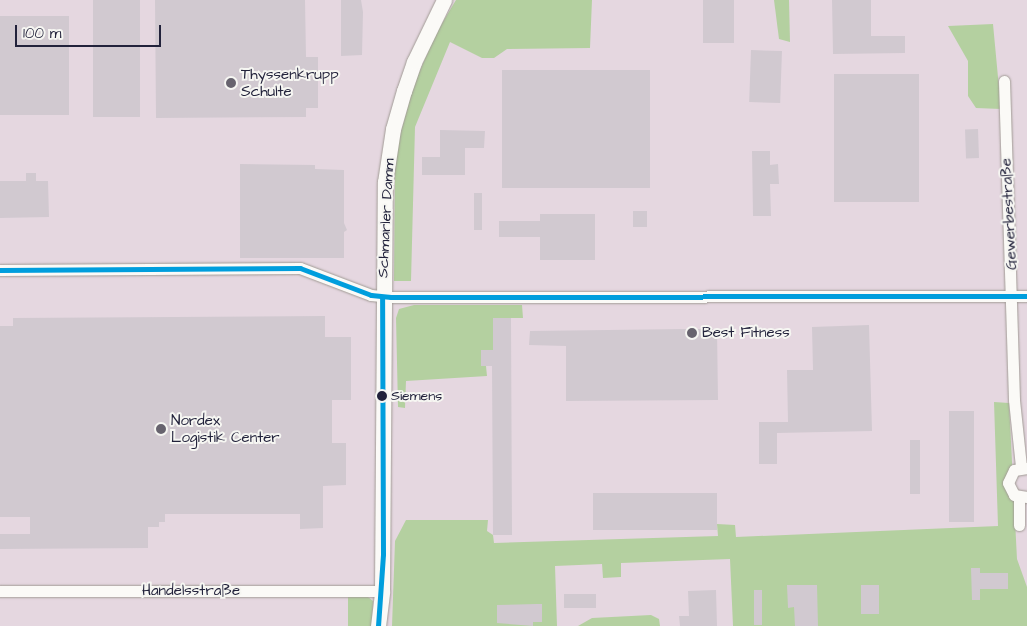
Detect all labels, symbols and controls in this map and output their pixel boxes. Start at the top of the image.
scale bar [18,15,164,47]
text: 100 m [23,23,62,44]
place label: Thyssenkrupp Schulte [241,65,338,100]
marker: Thyssenkrupp Schulte [225,77,237,89]
street label: Schmarler Damm [374,158,398,278]
street label: Gewerbestraße [997,158,1021,270]
place label: Best Fitness [702,324,790,342]
marker: Best Fitness [686,327,698,339]
place label: Siemens [391,388,442,404]
marker: Siemens [377,391,387,401]
place label: Nordex Logistik Center [171,411,280,446]
marker: Nordex Logistik Center [155,423,167,435]
street label: Handelsstraße [142,582,240,600]

